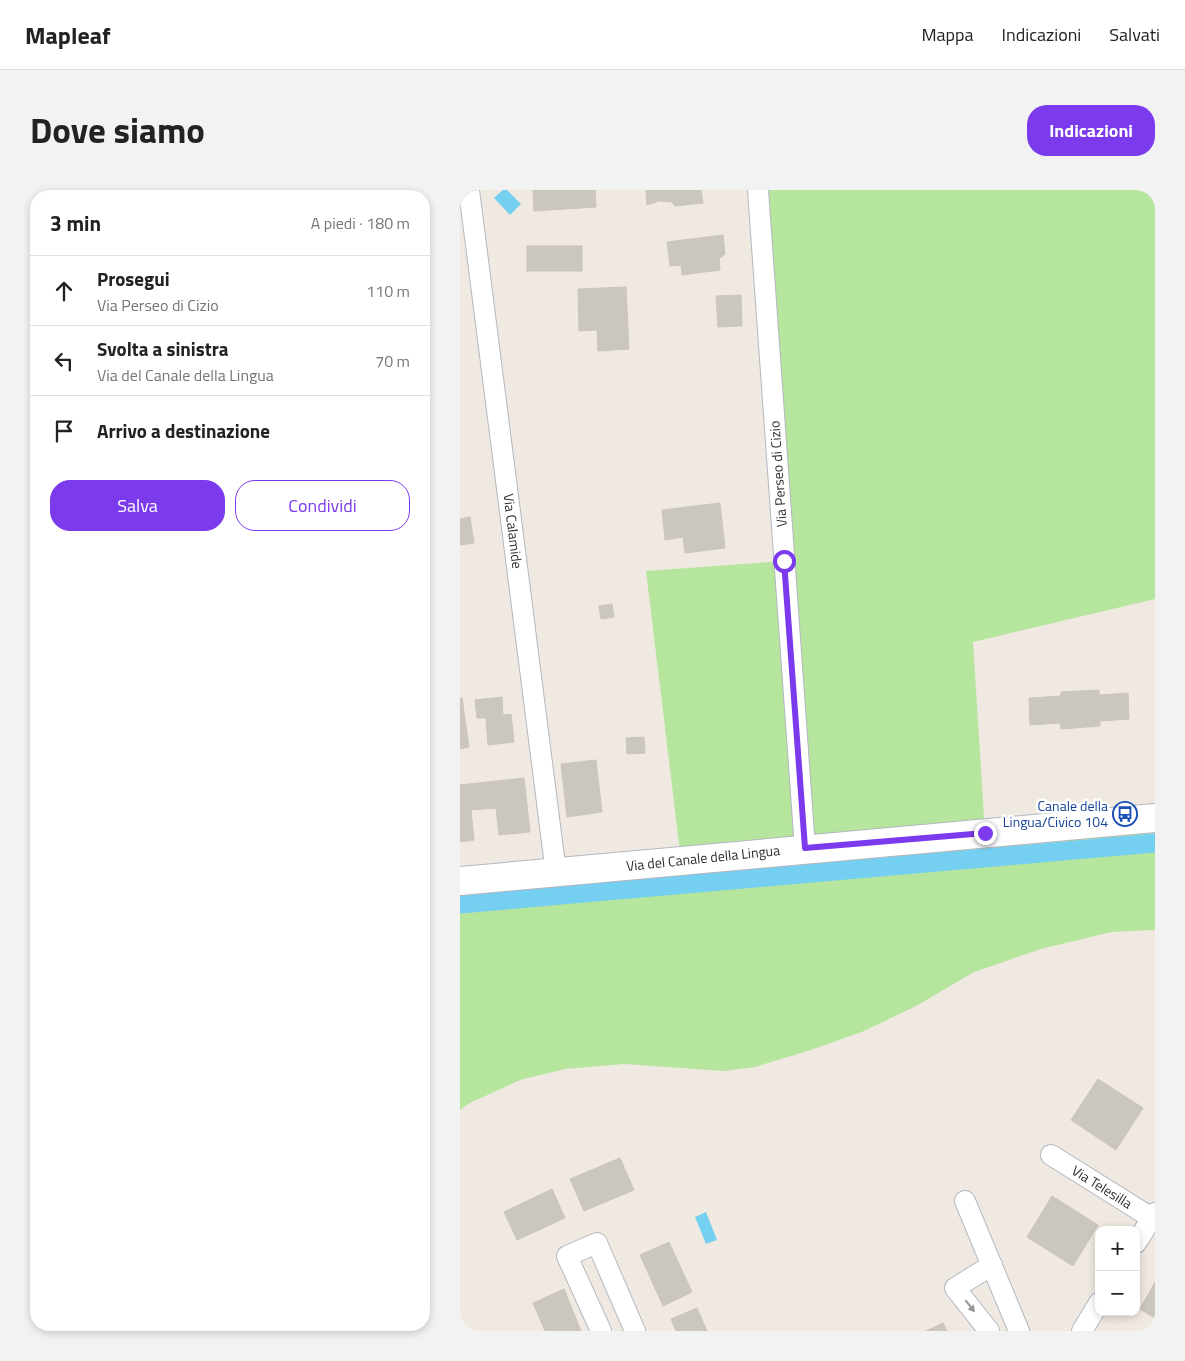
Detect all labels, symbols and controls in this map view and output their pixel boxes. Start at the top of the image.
text: Mapleaf [25,17,110,53]
text: Mappa [921,21,974,48]
text: Indicazioni [1002,21,1081,48]
text: Salvati [1109,21,1160,48]
text: Dove siamo [30,103,205,157]
button: Indicazioni [1027,105,1155,156]
text: 3 min [50,207,101,239]
text: A piedi · 180 m [311,211,410,235]
text: Prosegui [97,264,170,293]
icon: ahead [50,277,78,305]
text: 110 m [366,279,410,303]
text: Via Perseo di Cizio [97,293,219,317]
text: Svolta a sinistra [97,334,228,363]
icon: left [50,347,78,375]
text: 70 m [375,349,410,373]
text: Via del Canale della Lingua [97,363,274,387]
text: Arrivo a destinazione [97,416,270,445]
icon: arrive [50,417,78,445]
street label: Via Perseo di Cizio [763,420,792,528]
button: Salva [50,480,225,531]
button: Condividi [235,480,410,531]
street label: Via Calamide [498,492,529,570]
route start [773,550,796,573]
place label: Canale della Lingua/Civico 104 [1003,795,1108,832]
bus stop icon: Canale della Lingua/Civico 104 [1112,801,1138,827]
route end [974,822,997,845]
street label: Via del Canale della Lingua [625,839,781,876]
street label: Via Telesilla [1068,1160,1137,1213]
map controls [1095,1226,1140,1316]
button: + [1095,1226,1140,1271]
button: − [1095,1271,1140,1316]
one-way arrow [964,1300,975,1313]

